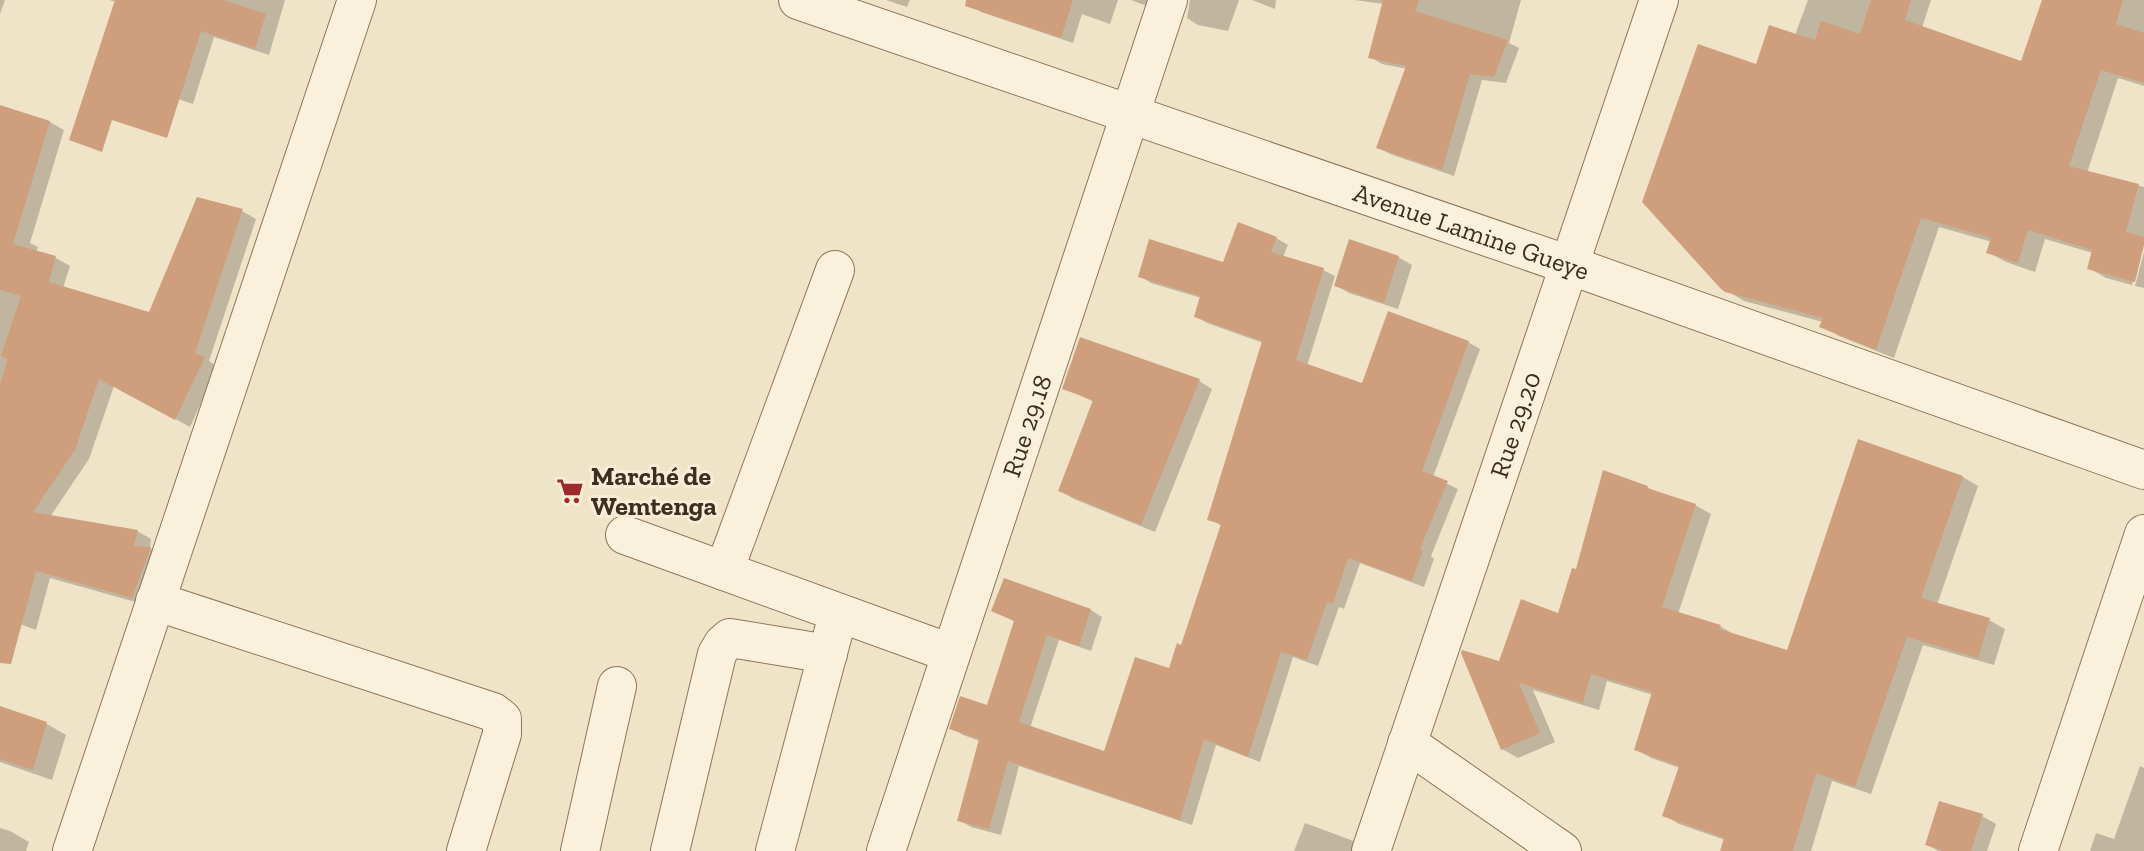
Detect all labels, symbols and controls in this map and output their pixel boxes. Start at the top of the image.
street label: Avenue Lamine Gueye [1349,176,1594,287]
street label: Rue 29.20 [1482,368,1548,482]
street label: Rue 29.18 [995,371,1059,481]
place label: Marché de Wemtenga [591,460,717,522]
supermarket icon: Marché de Wemtenga [555,476,585,506]

